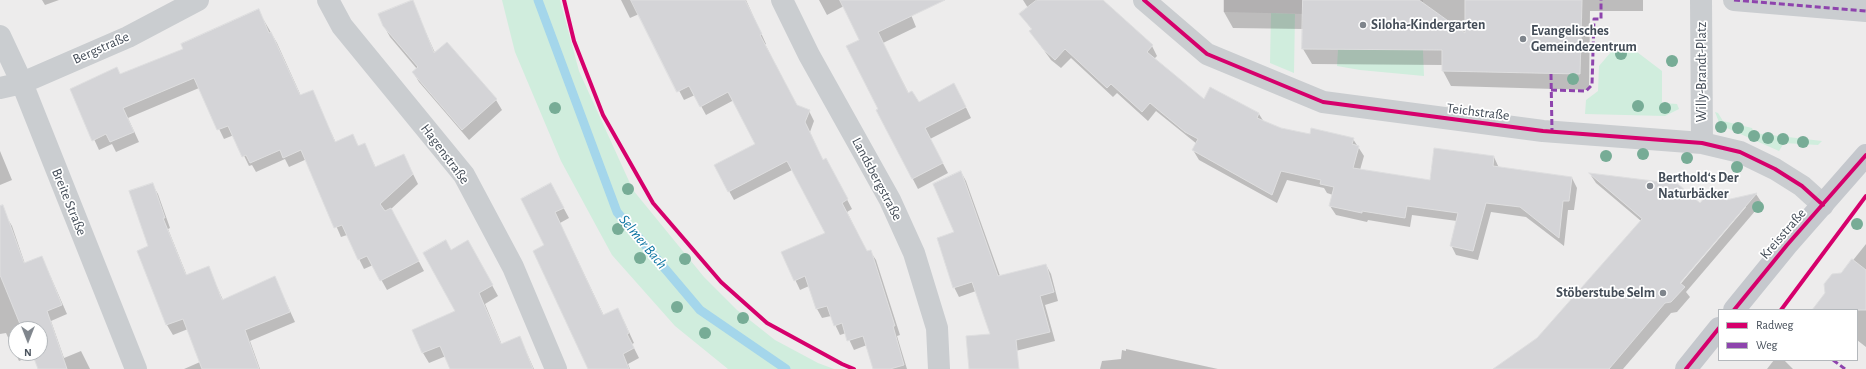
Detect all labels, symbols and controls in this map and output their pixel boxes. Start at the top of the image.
place label: Siloha-Kindergarten [1371,17,1485,33]
marker: Siloha-Kindergarten [1358,20,1368,30]
street label: Willy-Brandt-Platz [1694,22,1710,122]
place label: Evangelisches Gemeindezentrum [1531,23,1637,56]
street label: Bergstraße [70,28,132,68]
marker: Evangelisches Gemeindezentrum [1518,34,1528,44]
street label: Teichstraße [1446,100,1510,124]
street label: Hagenstraße [417,121,473,187]
street label: Landsbergstraße [848,135,906,223]
street label: Breite Straße [48,166,90,238]
place label: Berthold‘s Der Naturbäcker [1658,170,1739,202]
marker: Berthold‘s Der Naturbäcker [1645,181,1655,191]
street label: Kreisstraße [1756,205,1810,263]
water label: Selmer Bach [615,211,671,273]
place label: Stöberstube Selm [1556,285,1655,301]
marker: Stöberstube Selm [1658,288,1668,298]
legend [1718,309,1858,361]
text: Radweg [1756,319,1793,331]
north arrow [8,321,48,361]
text: Weg [1756,339,1777,351]
text: N [24,347,32,358]

